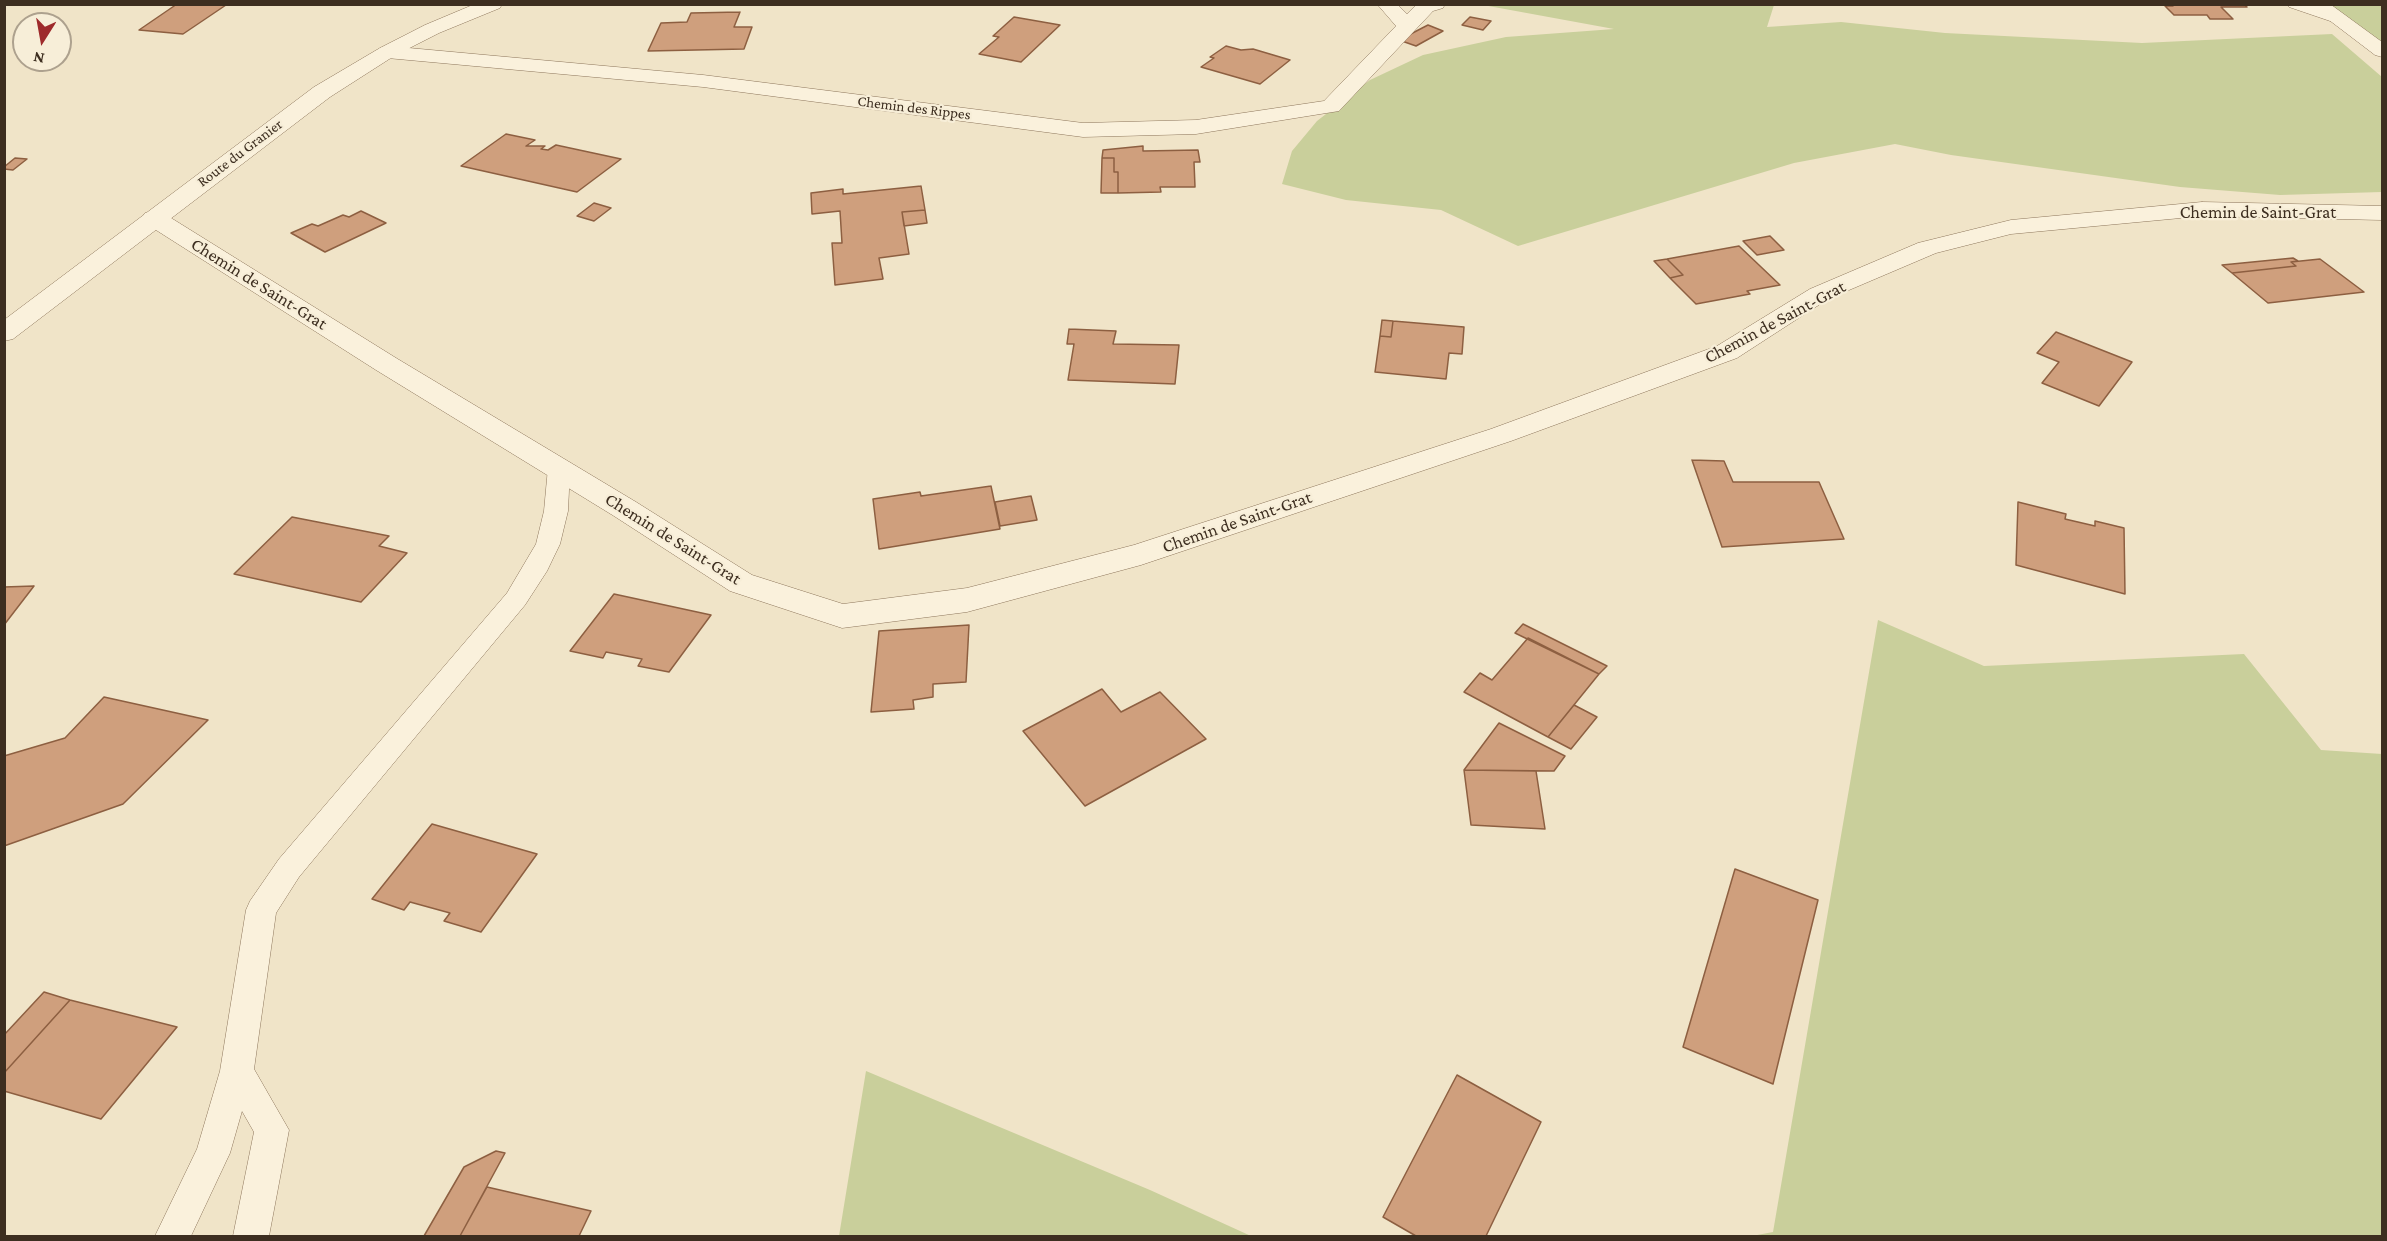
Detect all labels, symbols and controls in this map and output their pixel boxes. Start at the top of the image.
north arrow [12,12,72,72]
text: N [32,49,46,68]
street label: Chemin des Rippes [856,92,972,124]
street label: Route du Granier [194,115,286,191]
street label: Chemin de Saint-Grat [2180,201,2336,223]
street label: Chemin de Saint-Grat [187,233,331,335]
street label: Chemin de Saint-Grat [1701,276,1849,368]
street label: Chemin de Saint-Grat [1159,486,1315,558]
street label: Chemin de Saint-Grat [601,488,745,590]

